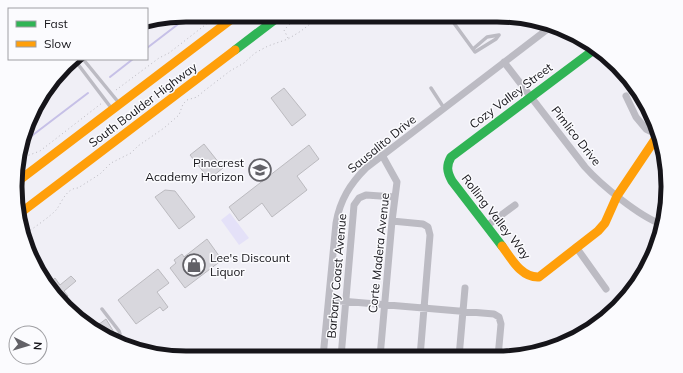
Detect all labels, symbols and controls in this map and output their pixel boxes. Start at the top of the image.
legend [8,8,148,60]
text: Fast [44,16,68,31]
text: Slow [44,36,72,51]
street label: South Boulder Highway [86,59,200,150]
street label: Cozy Valley Street [466,60,555,132]
street label: Pimlico Drive [548,103,604,169]
street label: Sausalito Drive [344,111,419,176]
place label: Pinecrest Academy Horizon [145,155,244,184]
school or university icon: Pinecrest Academy Horizon [247,157,273,183]
street label: Rolling Valley Way [459,171,535,263]
street label: Corte Madera Avenue [365,192,392,314]
street label: Barbary Coast Avenue [324,213,349,339]
place label: Lee's Discount Liquor [210,250,290,279]
shop icon: Lee's Discount Liquor [181,252,207,278]
north arrow [8,325,48,365]
text: N [31,341,45,351]

